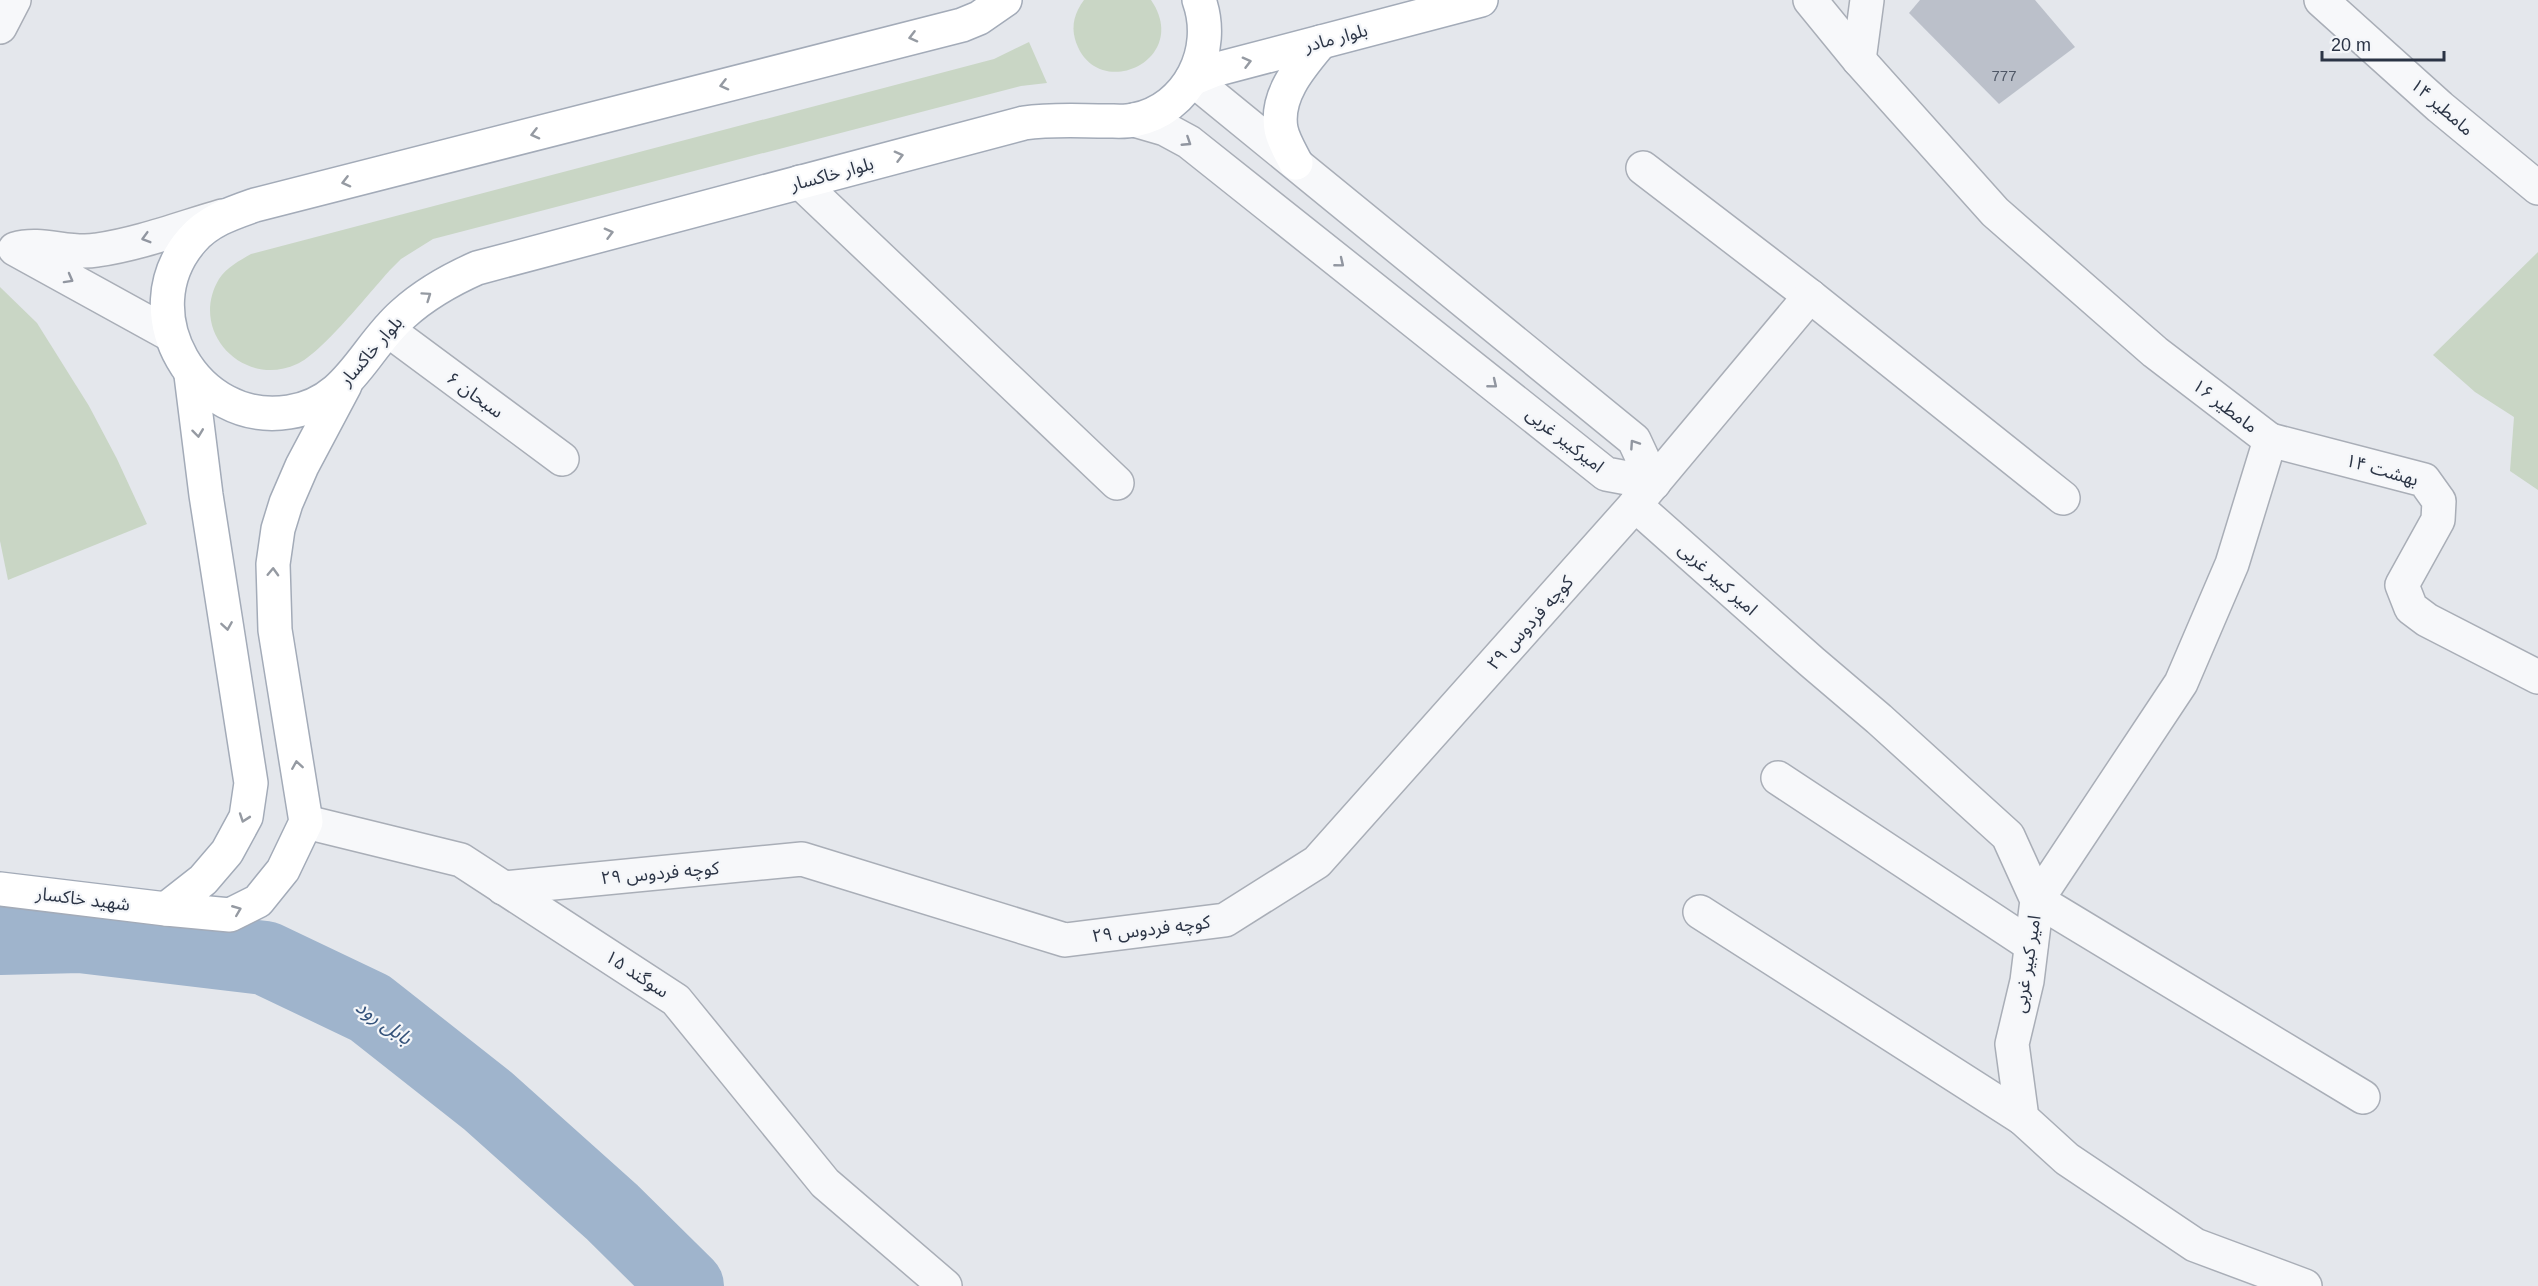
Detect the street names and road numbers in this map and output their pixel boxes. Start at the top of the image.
street label: بلوار مادر [1301,20,1370,57]
street label: مامطیر ۱۴ [2406,74,2477,140]
street label: بلوار خاکسار [787,153,876,196]
street label: بلوار خاکسار [335,312,407,391]
street label: سبحان ۶ [442,368,507,423]
street label: مامطیر ۱۶ [2188,375,2262,438]
street label: امیرکبیر غربی [1522,403,1608,477]
street label: بهشت ۱۴ [2343,450,2421,490]
street label: امیر کبیر غربی [1674,539,1761,620]
street label: کوچه فردوس ۲۹ [1483,572,1578,675]
street label: کوچه فردوس ۲۹ [600,858,721,889]
street label: شهید خاکسار [34,883,131,916]
street label: کوچه فردوس ۲۹ [1091,912,1212,947]
street label: امیر کبیر غربی [2009,914,2046,1014]
street label: سوگند ۱۵ [601,946,672,1003]

